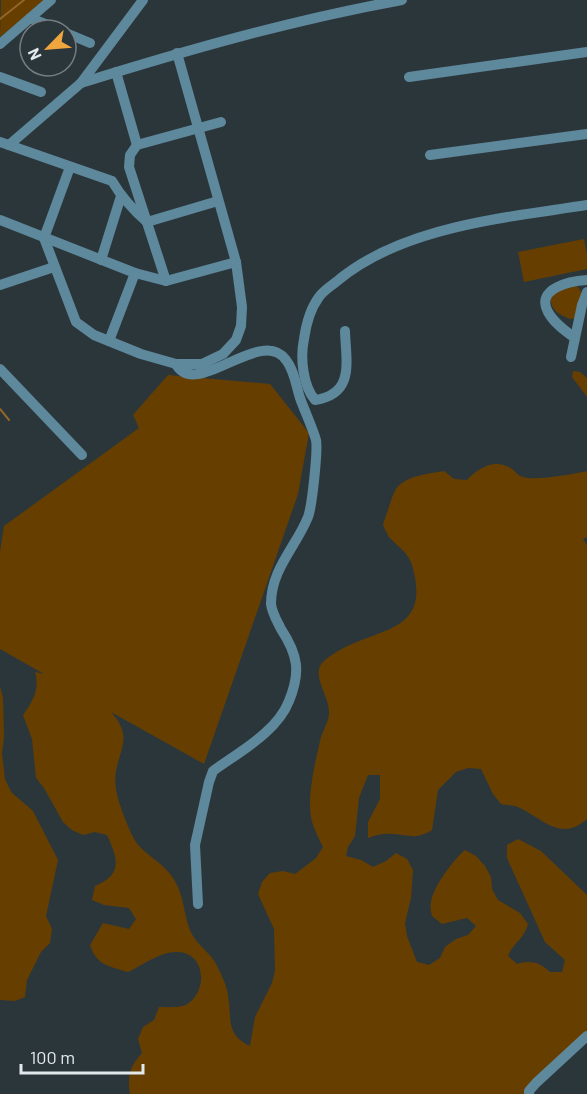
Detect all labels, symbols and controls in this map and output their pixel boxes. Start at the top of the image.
north arrow [18,18,78,78]
text: N [23,46,45,63]
scale bar [21,1037,142,1075]
text: 100 m [30,1046,75,1068]

